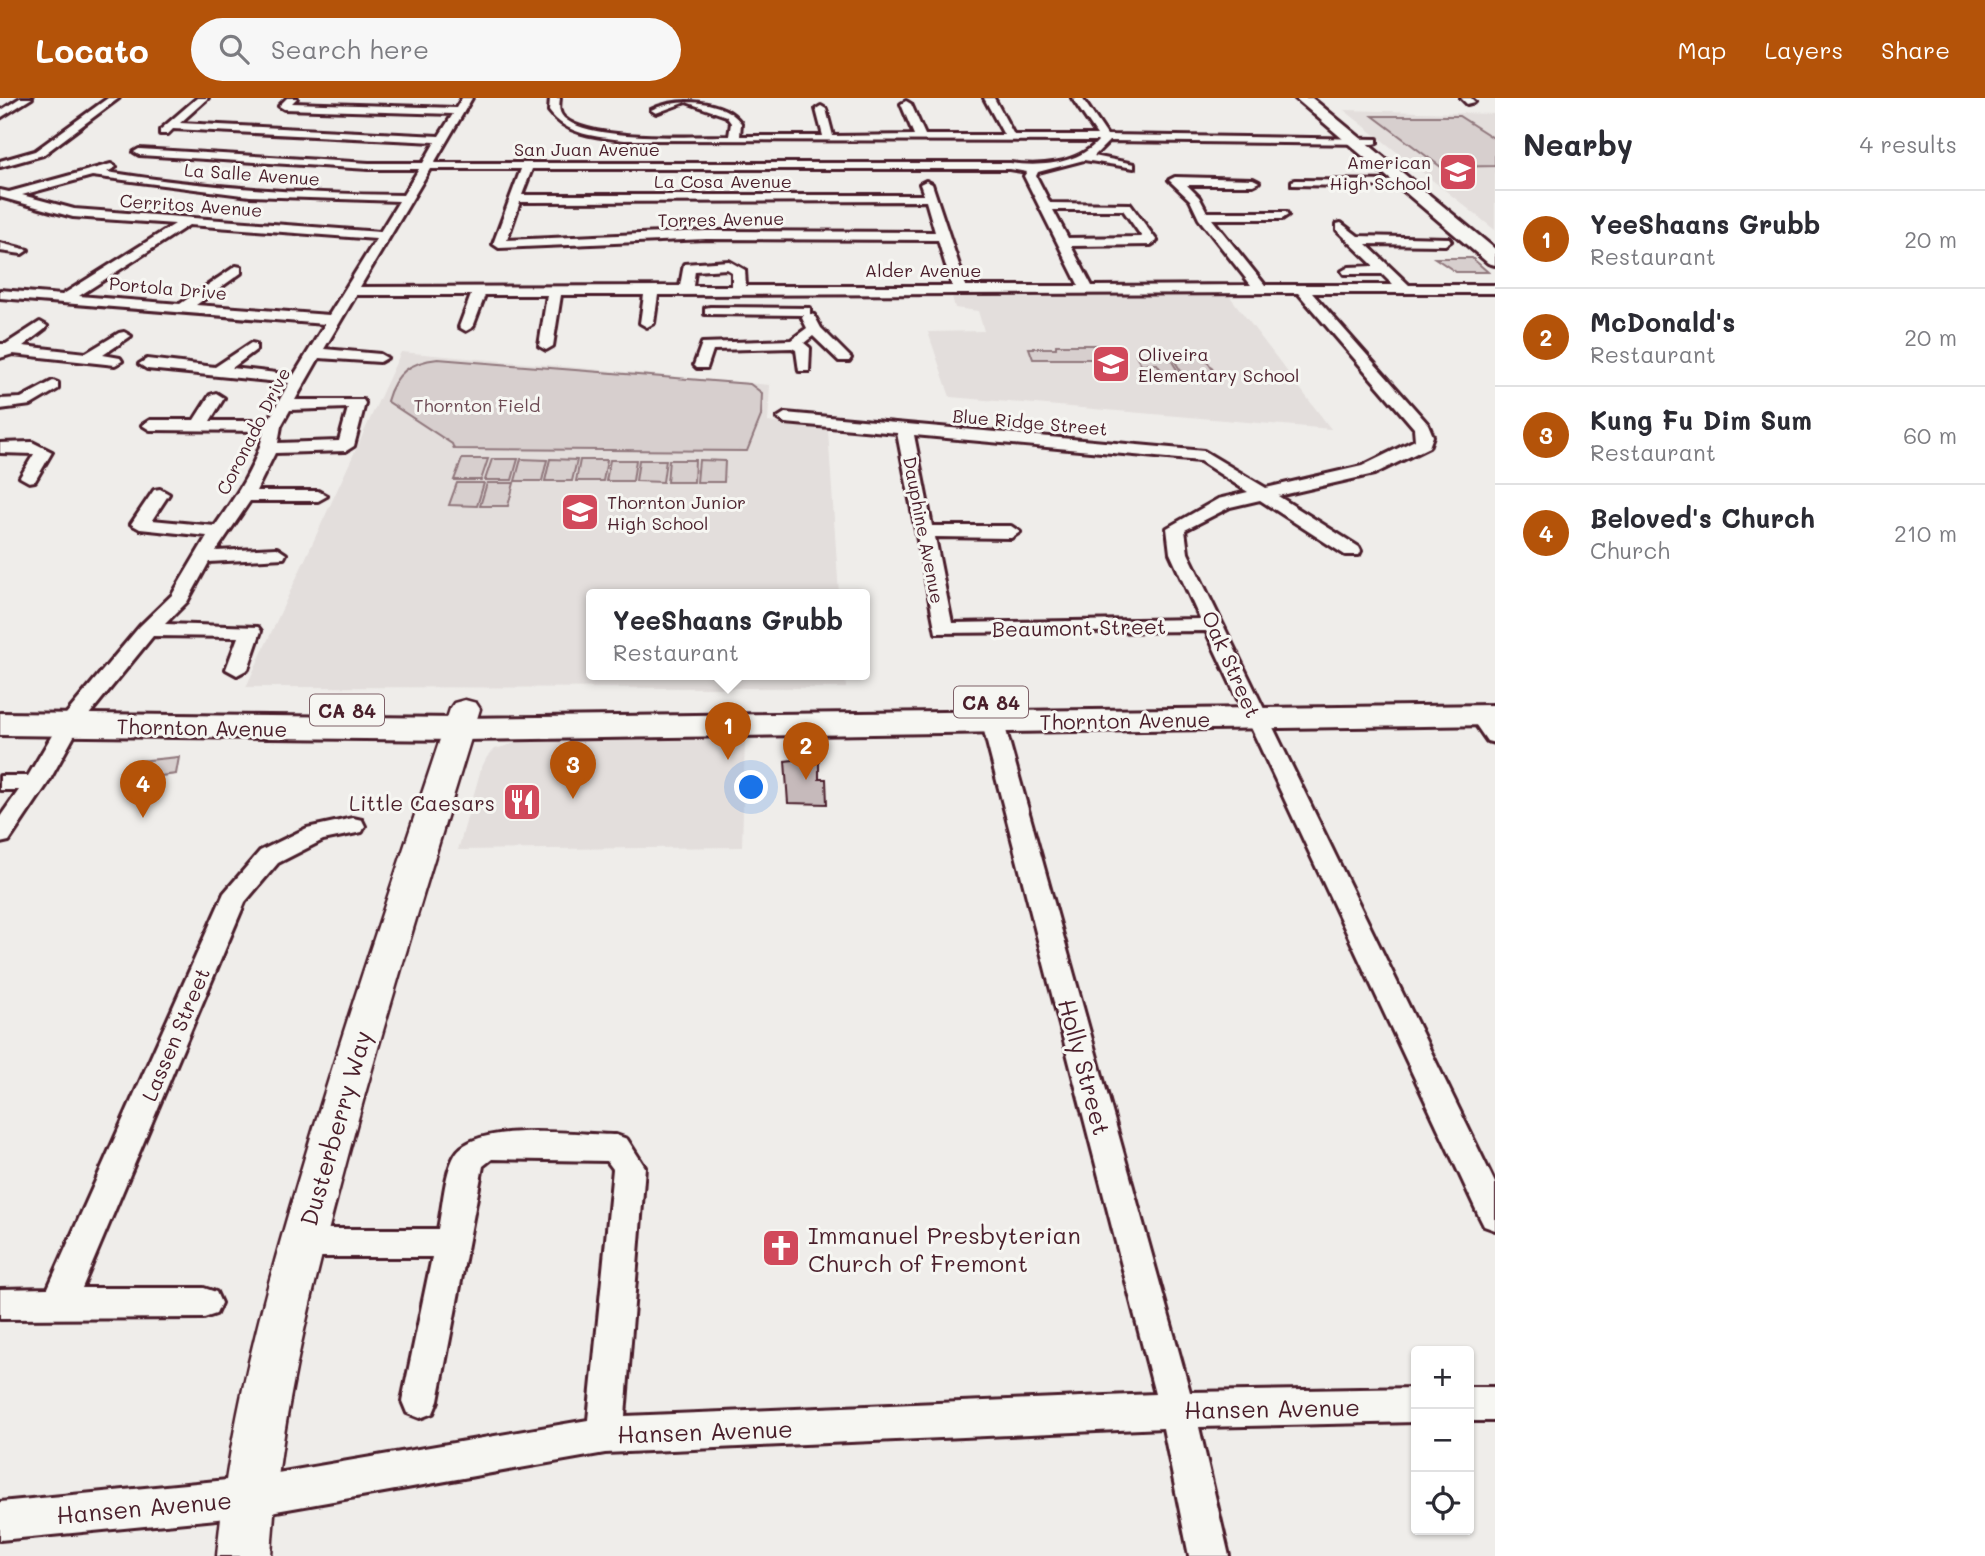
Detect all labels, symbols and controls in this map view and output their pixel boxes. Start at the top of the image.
search box [191,18,681,81]
text: Locato [35,28,149,71]
icon: search [215,30,253,68]
text: Search here [271,32,429,66]
text: Map [1678,34,1726,65]
text: Layers [1764,34,1843,65]
text: Share [1881,34,1950,65]
text: Nearby [1523,124,1633,164]
text: 4 results [1860,129,1957,159]
street label: San Juan Avenue [514,137,660,161]
place label: American High School [1330,150,1431,195]
school or university icon: American High School [1437,151,1479,193]
street label: La Salle Avenue [183,157,321,191]
street label: La Cosa Avenue [654,169,792,193]
street label: Cerritos Avenue [119,188,263,222]
street label: Torres Avenue [657,206,785,232]
text: YeeShaans Grubb [1590,207,1820,241]
text: 1 [1541,224,1551,254]
text: 20 m [1904,224,1957,254]
text: Restaurant [1590,241,1716,271]
street label: Alder Avenue [865,258,981,282]
street label: Portola Drive [108,271,228,305]
text: McDonald's [1590,305,1735,339]
text: 2 [1540,322,1552,352]
text: 20 m [1904,322,1957,352]
text: Restaurant [1590,339,1716,369]
place label: Oliveira Elementary School [1138,342,1300,387]
school or university icon: Oliveira Elementary School [1090,343,1132,385]
street label: Coronado Drive [211,363,295,499]
park label: Thornton Field [414,393,540,417]
street label: Blue Ridge Street [951,403,1109,441]
text: Kung Fu Dim Sum [1590,403,1812,437]
text: 3 [1539,420,1553,450]
text: 60 m [1903,420,1957,450]
text: Restaurant [1590,437,1716,467]
street label: Dauphine Avenue [898,454,950,606]
place label: Thornton Junior High School [607,490,746,535]
school or university icon: Thornton Junior High School [559,491,601,533]
text: Beloved's Church [1590,501,1815,535]
text: 4 [1539,518,1553,548]
text: 210 m [1894,518,1957,548]
text: Church [1590,535,1670,565]
popup [586,589,870,680]
text: YeeShaans Grubb [613,603,843,637]
street label: Oak Street [1196,606,1268,722]
street label: Beaumont Street [992,612,1166,642]
text: Restaurant [613,637,739,667]
road number: CA 84 [954,687,1028,718]
road number: CA 84 [310,694,384,726]
pin: 1 [705,702,751,760]
street label: Thornton Avenue [1039,705,1211,735]
street label: Thornton Avenue [116,712,288,742]
pin: 2 [783,722,829,780]
pin: 3 [550,741,596,799]
pin: 4 [120,760,166,818]
your location [734,770,768,804]
restaurant icon: Little Caesars [501,781,543,823]
place label: Little Caesars [349,789,495,816]
street label: Lassen Street [135,963,215,1105]
street label: Holly Street [1052,995,1118,1139]
street label: Dusterberry Way [292,1027,378,1229]
place label: Immanuel Presbyterian Church of Fremont [808,1219,1081,1278]
church icon: Immanuel Presbyterian Church of Fremont [760,1227,802,1269]
map controls [1411,1346,1474,1535]
button: + [1411,1346,1474,1409]
street label: Hansen Avenue [1184,1391,1360,1425]
button: − [1411,1409,1474,1472]
street label: Hansen Avenue [617,1412,793,1450]
button: locate [1411,1472,1474,1535]
street label: Hansen Avenue [55,1484,233,1530]

